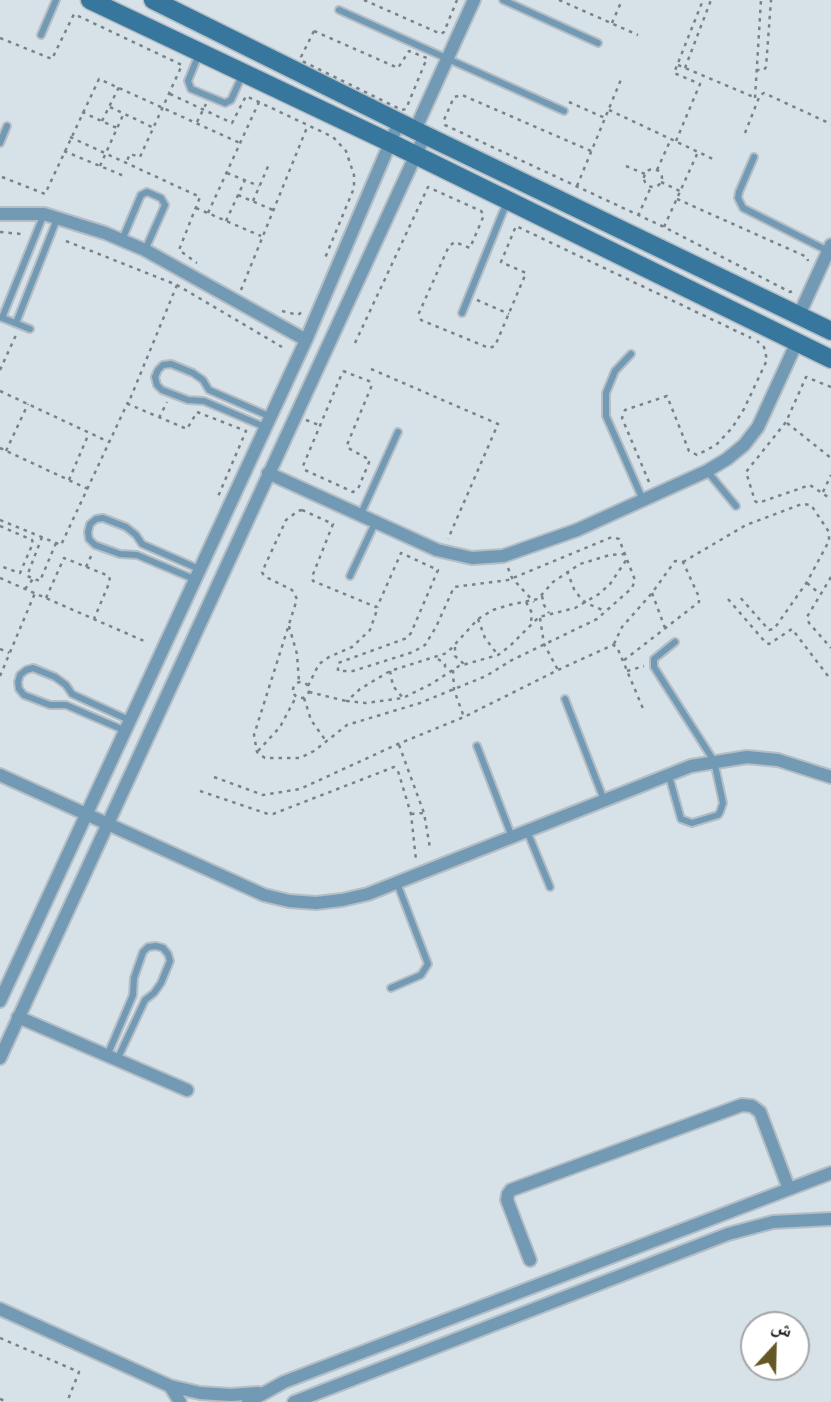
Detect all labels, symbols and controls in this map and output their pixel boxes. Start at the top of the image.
north arrow [740,1311,810,1381]
text: ش [769,1314,796,1342]

